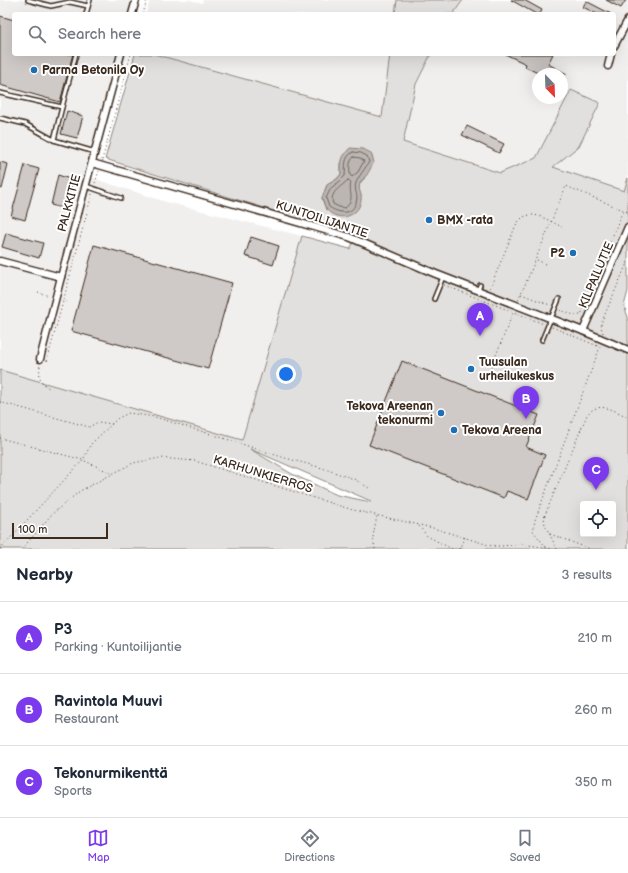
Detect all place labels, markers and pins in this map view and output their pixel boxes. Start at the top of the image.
place label: Parma Betonila Oy [42,63,145,78]
marker: Parma Betonila Oy [29,65,39,75]
place label: BMX -rata [437,213,493,228]
marker: BMX -rata [424,215,434,225]
place label: P2 [550,246,566,261]
marker: P2 [568,248,578,258]
pin: A [467,303,493,336]
place label: Tuusulan urheilukeskus [479,355,554,384]
marker: Tuusulan urheilukeskus [466,364,476,374]
pin: B [513,386,539,419]
place label: Tekova Areenan tekonurmi [347,399,433,428]
marker: Tekova Areenan tekonurmi [436,408,446,418]
place label: Tekova Areena [462,423,542,438]
marker: Tekova Areena [449,425,459,435]
pin: C [583,457,609,490]

